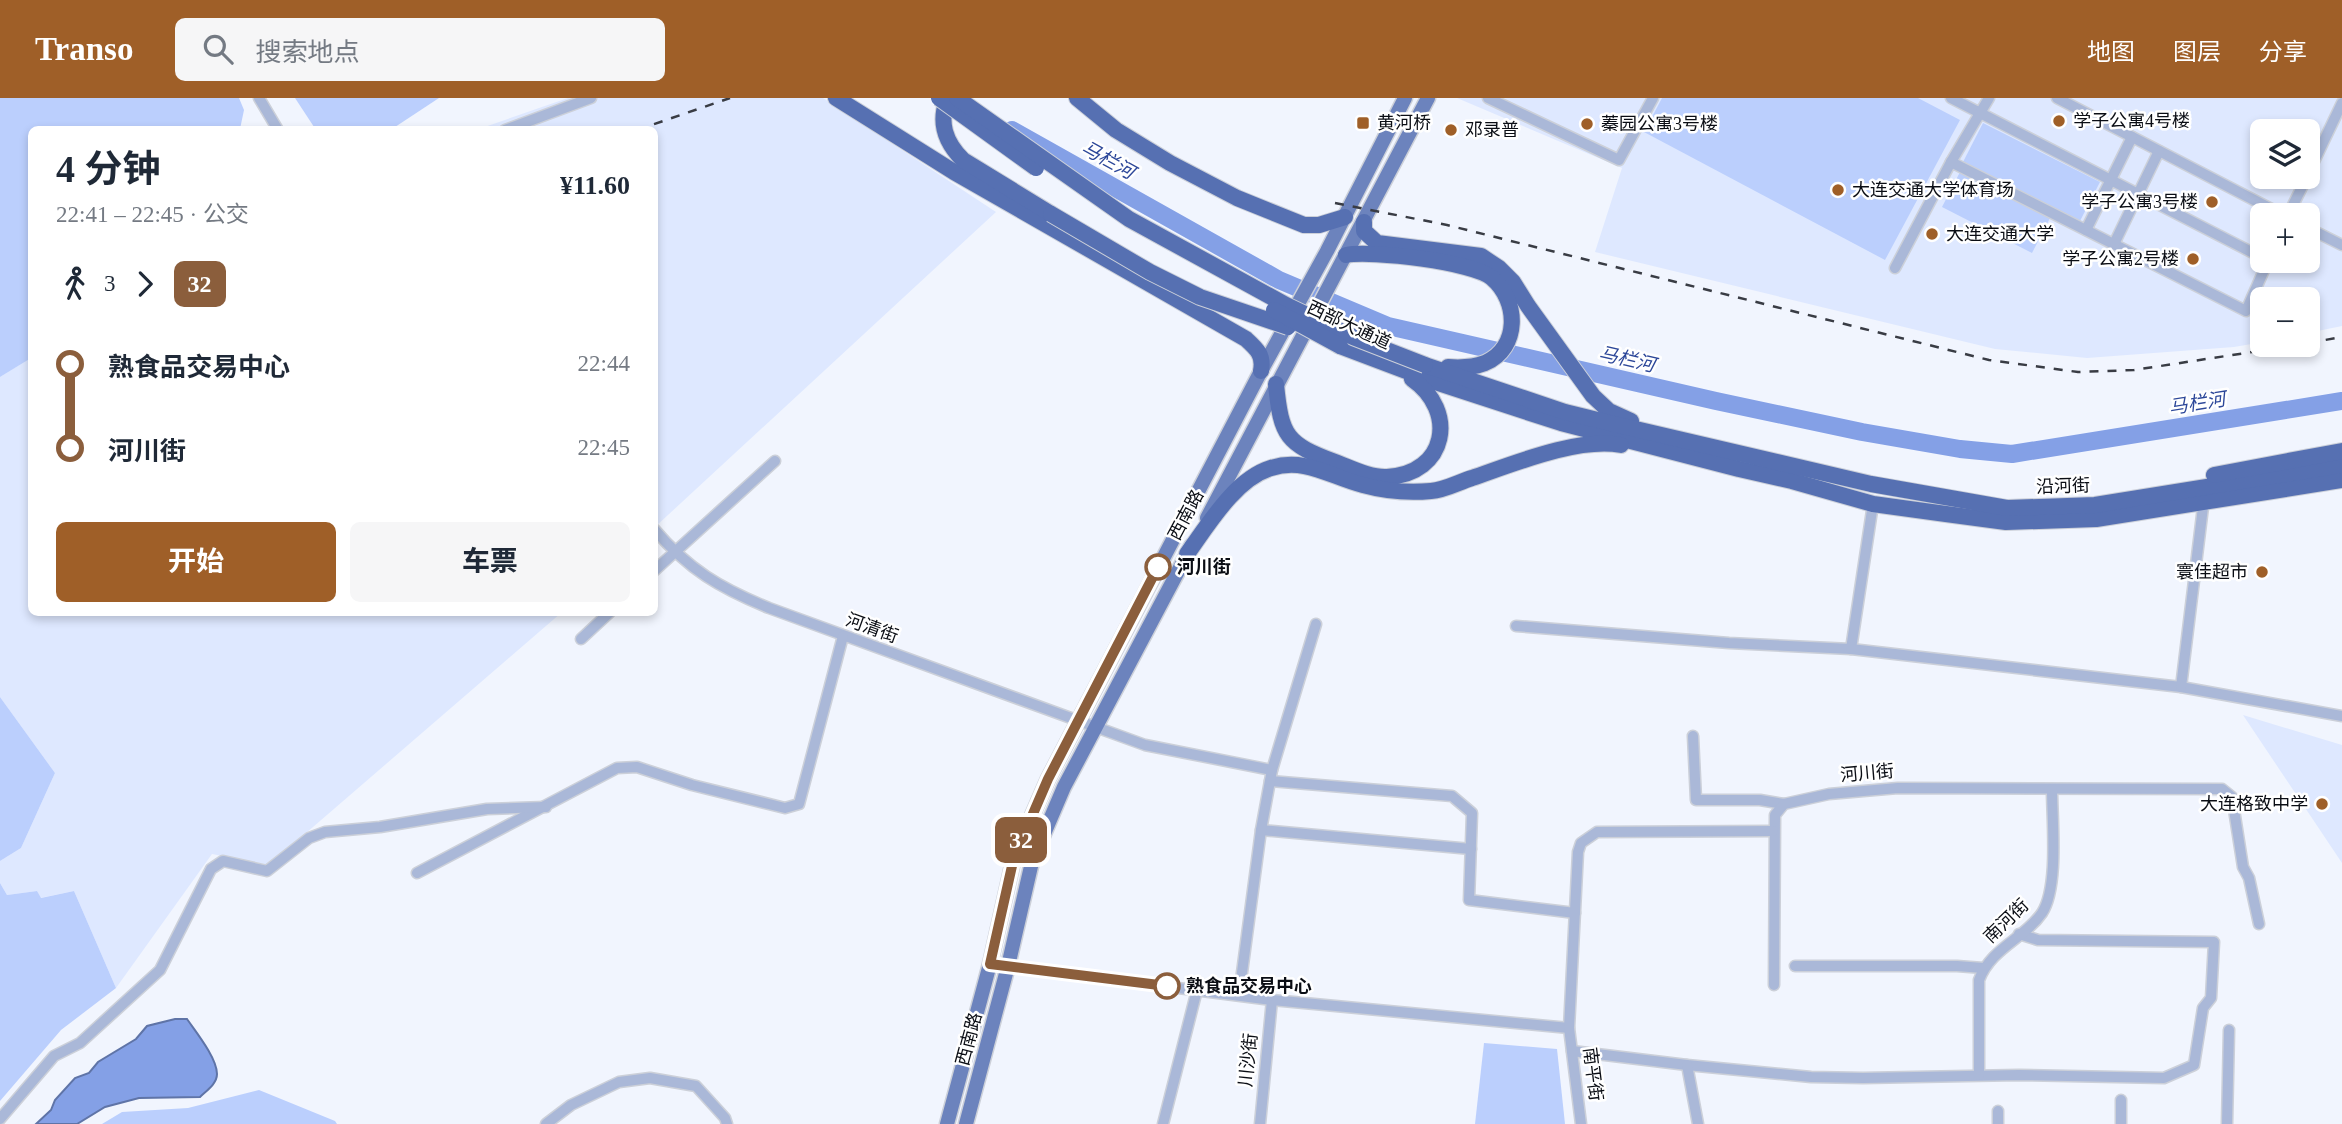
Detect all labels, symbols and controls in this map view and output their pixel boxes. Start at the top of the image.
search box [175,18,665,81]
icon: search [199,30,237,68]
text: Transo [35,31,133,67]
text: 搜索地点 [255,38,359,67]
text: 地图 [2087,39,2135,65]
text: 图层 [2173,39,2221,65]
text: 分享 [2259,39,2307,65]
place label: 学子公寓4号楼 [2073,111,2190,131]
place label: 黄河桥 [1377,113,1431,133]
marker: 学子公寓4号楼 [2051,113,2067,129]
place label: 蓁园公寓3号楼 [1601,114,1718,134]
marker: 黄河桥 [1355,115,1371,131]
marker: 蓁园公寓3号楼 [1579,116,1595,132]
map controls [2250,119,2320,357]
button: layers [2250,119,2320,189]
place label: 邓录普 [1465,120,1519,140]
marker: 邓录普 [1443,122,1459,138]
water label: 马栏河 [1078,137,1142,185]
text: 4 分钟 [56,148,161,190]
text: ¥11.60 [560,171,630,200]
place label: 大连交通大学体育场 [1852,180,2014,200]
marker: 大连交通大学体育场 [1830,182,1846,198]
place label: 学子公寓3号楼 [2081,192,2198,212]
marker: 学子公寓3号楼 [2204,194,2220,210]
text: 22:41 – 22:45 · 公交 [56,202,249,227]
button: + [2250,203,2320,273]
place label: 大连交通大学 [1946,224,2054,244]
marker: 大连交通大学 [1924,226,1940,242]
place label: 学子公寓2号楼 [2062,249,2179,269]
marker: 学子公寓2号楼 [2185,251,2201,267]
icon: walk [56,265,94,303]
icon: forward [126,265,164,303]
text: 3 [104,271,116,296]
text: 32 [188,271,212,297]
button: − [2250,287,2320,357]
street label: 西部大通道 [1304,297,1394,353]
water label: 马栏河 [1597,342,1661,377]
text: 22:44 [578,351,630,376]
text: 熟食品交易中心 [108,353,290,382]
water label: 马栏河 [2167,388,2231,418]
text: 22:45 [578,435,630,460]
text: 河川街 [108,437,186,466]
street label: 沿河街 [2036,475,2090,497]
street label: 西南路 [1164,486,1208,544]
button: 开始 [56,522,336,602]
button: 车票 [350,522,630,602]
marker: 河川街 [1145,554,1171,580]
place label: 河川街 [1177,557,1231,577]
place label: 寰佳超市 [2176,562,2248,582]
marker: 寰佳超市 [2254,564,2270,580]
street label: 河清街 [843,609,901,647]
street label: 河川街 [1839,761,1895,785]
place label: 大连格致中学 [2200,794,2308,814]
marker: 大连格致中学 [2314,796,2330,812]
line badge: 32 [990,817,1052,863]
text: 32 [1009,827,1033,853]
street label: 南河街 [1980,895,2032,947]
marker: 熟食品交易中心 [1154,973,1180,999]
place label: 熟食品交易中心 [1186,976,1312,996]
street label: 西南路 [952,1010,986,1068]
street label: 川沙街 [1235,1032,1261,1088]
street label: 南平街 [1580,1046,1606,1102]

